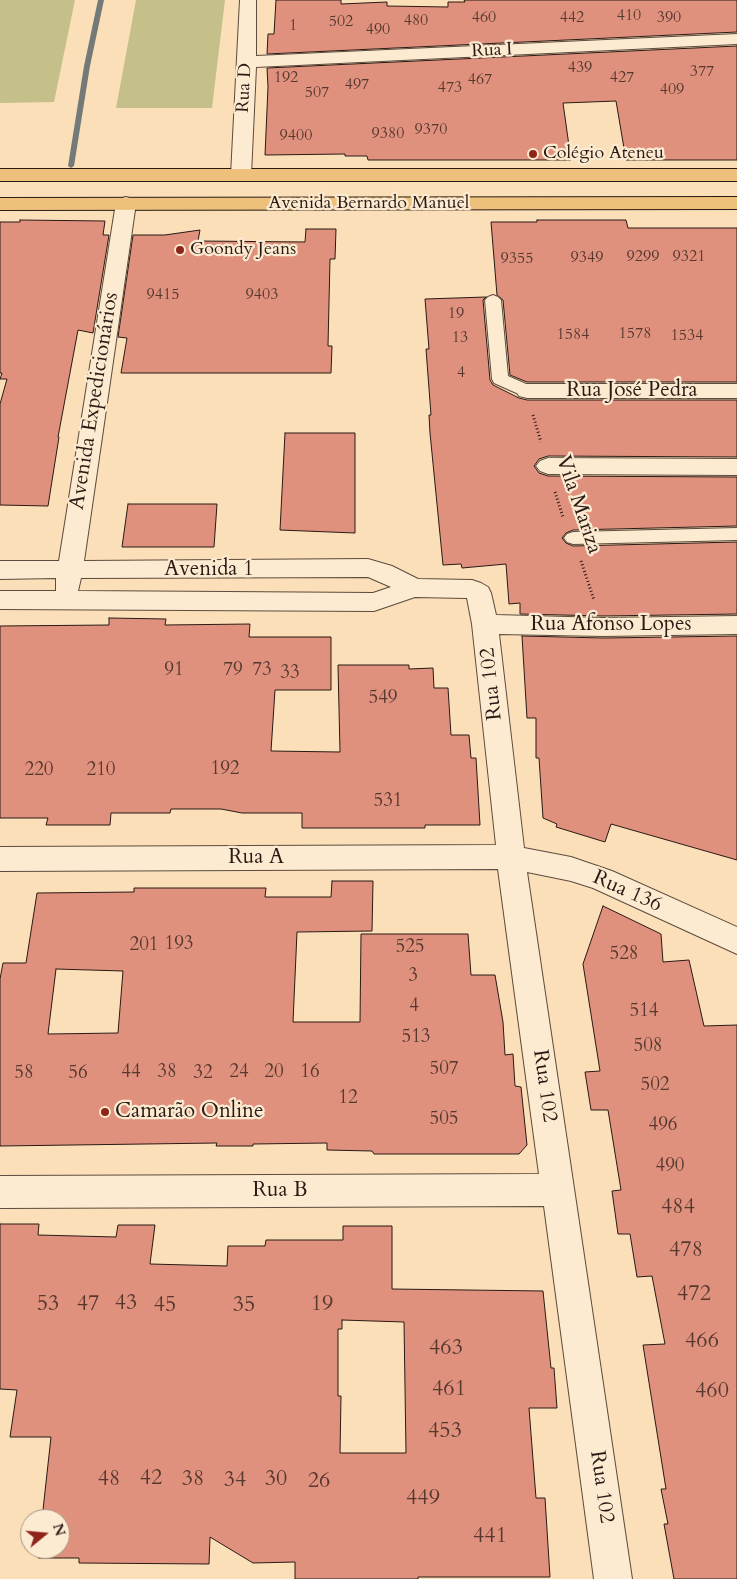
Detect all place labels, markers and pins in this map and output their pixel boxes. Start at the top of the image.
place label: Colégio Ateneu [543,143,664,165]
marker: Colégio Ateneu [527,148,539,160]
place label: Goondy Jeans [190,239,296,261]
marker: Goondy Jeans [174,244,186,256]
place label: Camarão Online [115,1099,264,1125]
marker: Camarão Online [99,1106,111,1118]

